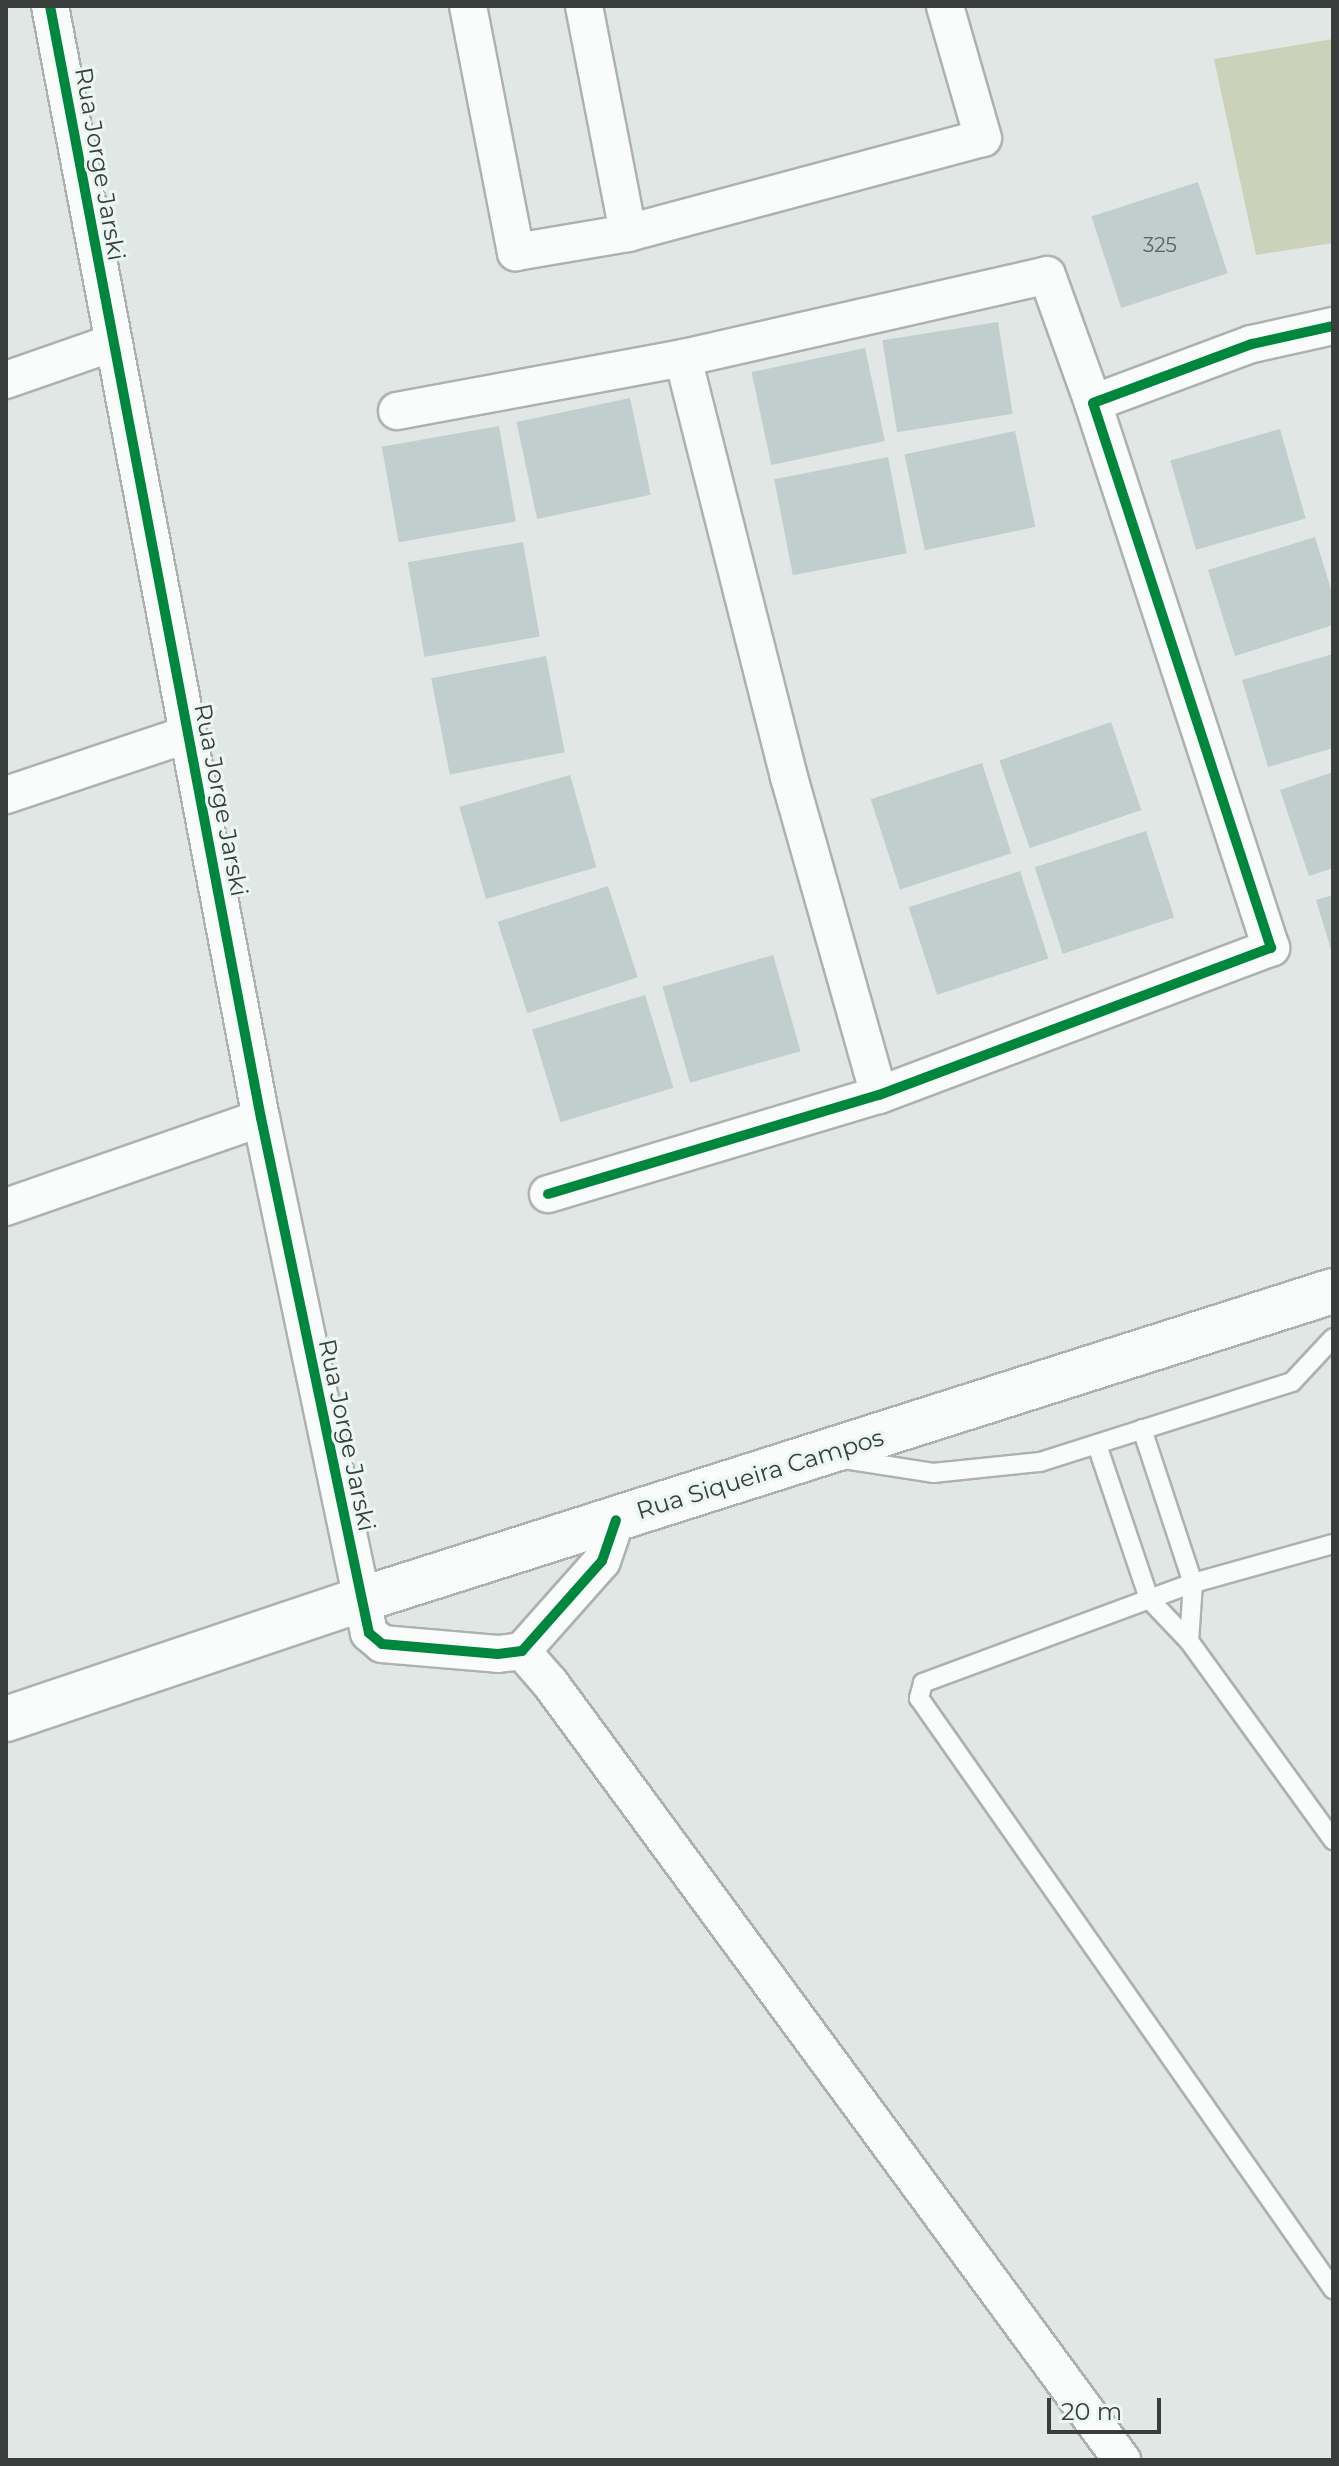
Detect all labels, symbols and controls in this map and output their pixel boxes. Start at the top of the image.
street label: Rua Jorge Jarski [69,65,131,263]
house number: 325 [1143,233,1177,257]
street label: Rua Jorge Jarski [188,701,254,899]
street label: Rua Jorge Jarski [313,1336,381,1534]
street label: Rua Siqueira Campos [633,1423,887,1525]
scale bar [1051,2382,1165,2432]
text: 20 m [1061,2397,1122,2426]

